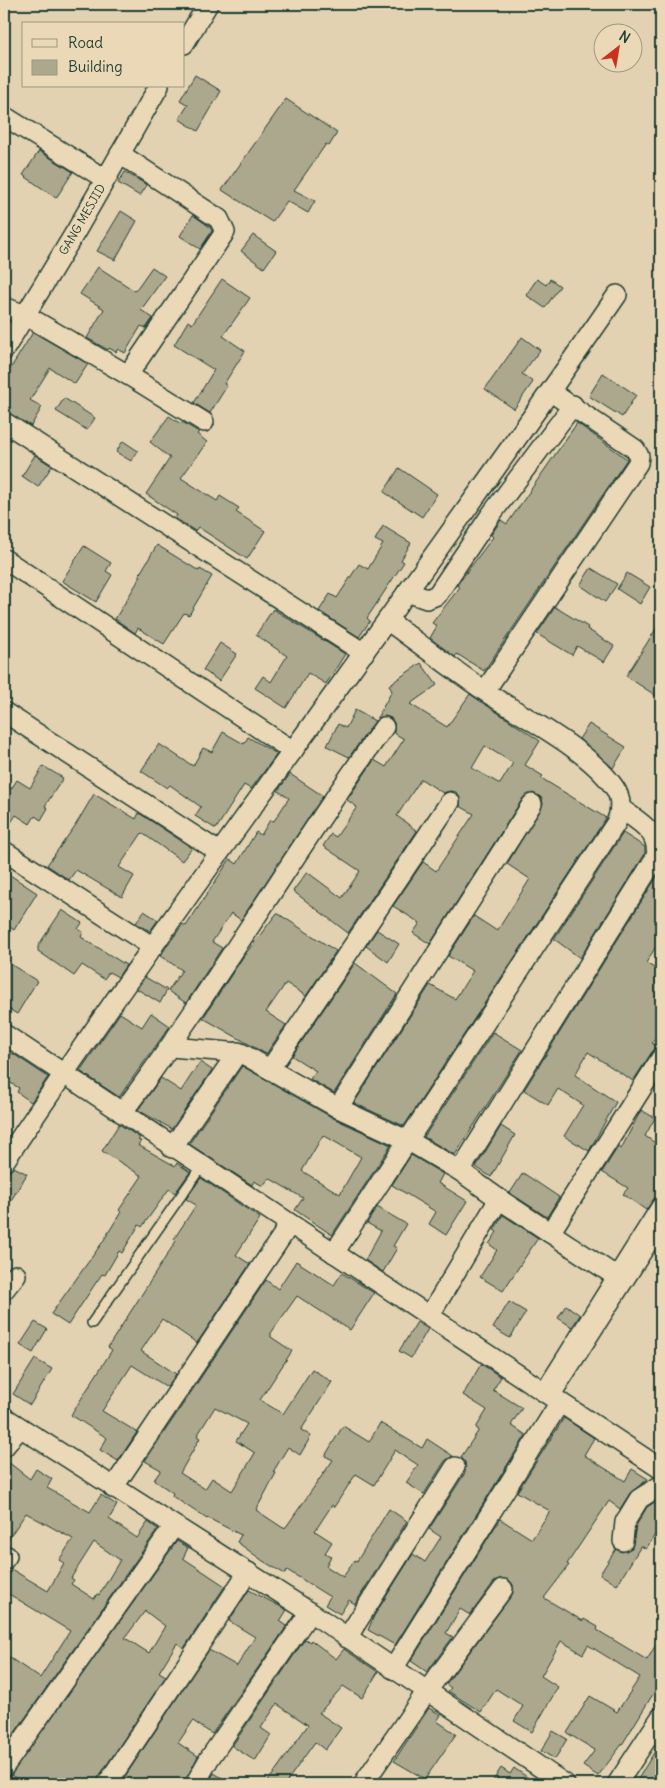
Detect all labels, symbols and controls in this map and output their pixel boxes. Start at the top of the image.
legend [22,22,185,88]
north arrow [592,22,642,72]
text: N [616,27,633,47]
text: Road [68,33,103,52]
text: Building [68,57,123,76]
street label: GANG MESJID [55,181,108,258]

